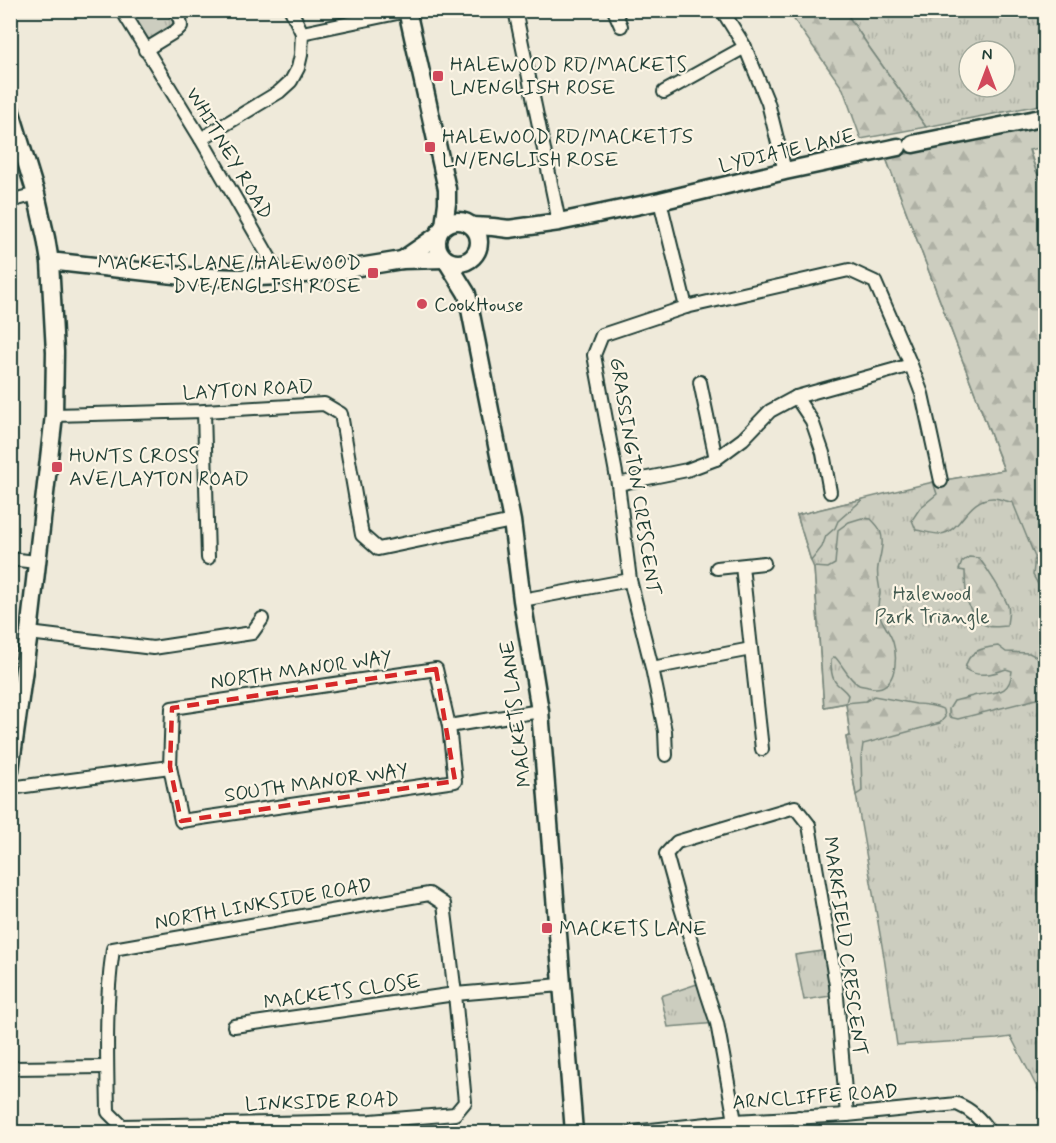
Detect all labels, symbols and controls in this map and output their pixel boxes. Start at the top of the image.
north arrow [957,39,1017,99]
text: N [982,45,992,66]
place label: HALEWOOD RD/MACKETS LNENGLISH ROSE [450,52,687,102]
marker: HALEWOOD RD/MACKETS LNENGLISH ROSE [431,69,445,83]
street label: WHITNEY ROAD [179,83,279,225]
street label: LYDIATE LANE [716,123,858,180]
place label: HALEWOOD RD/MACKETTS LN/ENGLISH ROSE [442,124,693,174]
marker: HALEWOOD RD/MACKETTS LN/ENGLISH ROSE [423,140,437,154]
place label: MACKETS LANE/HALEWOOD DVE/ENGLISH ROSE [97,250,361,300]
marker: MACKETS LANE/HALEWOOD DVE/ENGLISH ROSE [366,266,380,280]
place label: CookHouse [434,292,524,319]
marker: CookHouse [415,297,429,311]
street label: GRASSINGTON CRESCENT [602,356,667,598]
street label: LAYTON ROAD [182,374,314,407]
place label: HUNTS CROSS AVE/LAYTON ROAD [69,443,249,493]
marker: HUNTS CROSS AVE/LAYTON ROAD [50,460,64,474]
park label: Halewood Park Triangle [874,581,990,631]
street label: MACKETS LANE [494,639,539,789]
street label: NORTH MANOR WAY [208,644,394,697]
street label: SOUTH MANOR WAY [223,757,410,810]
street label: MARKFIELD CRESCENT [816,835,873,1058]
street label: NORTH LINKSIDE ROAD [152,872,374,937]
place label: MACKETS LANE [559,916,707,943]
marker: MACKETS LANE [540,921,554,935]
street label: MACKETS CLOSE [262,968,423,1017]
street label: ARNCLIFFE ROAD [731,1078,899,1117]
street label: LINKSIDE ROAD [245,1086,400,1119]

